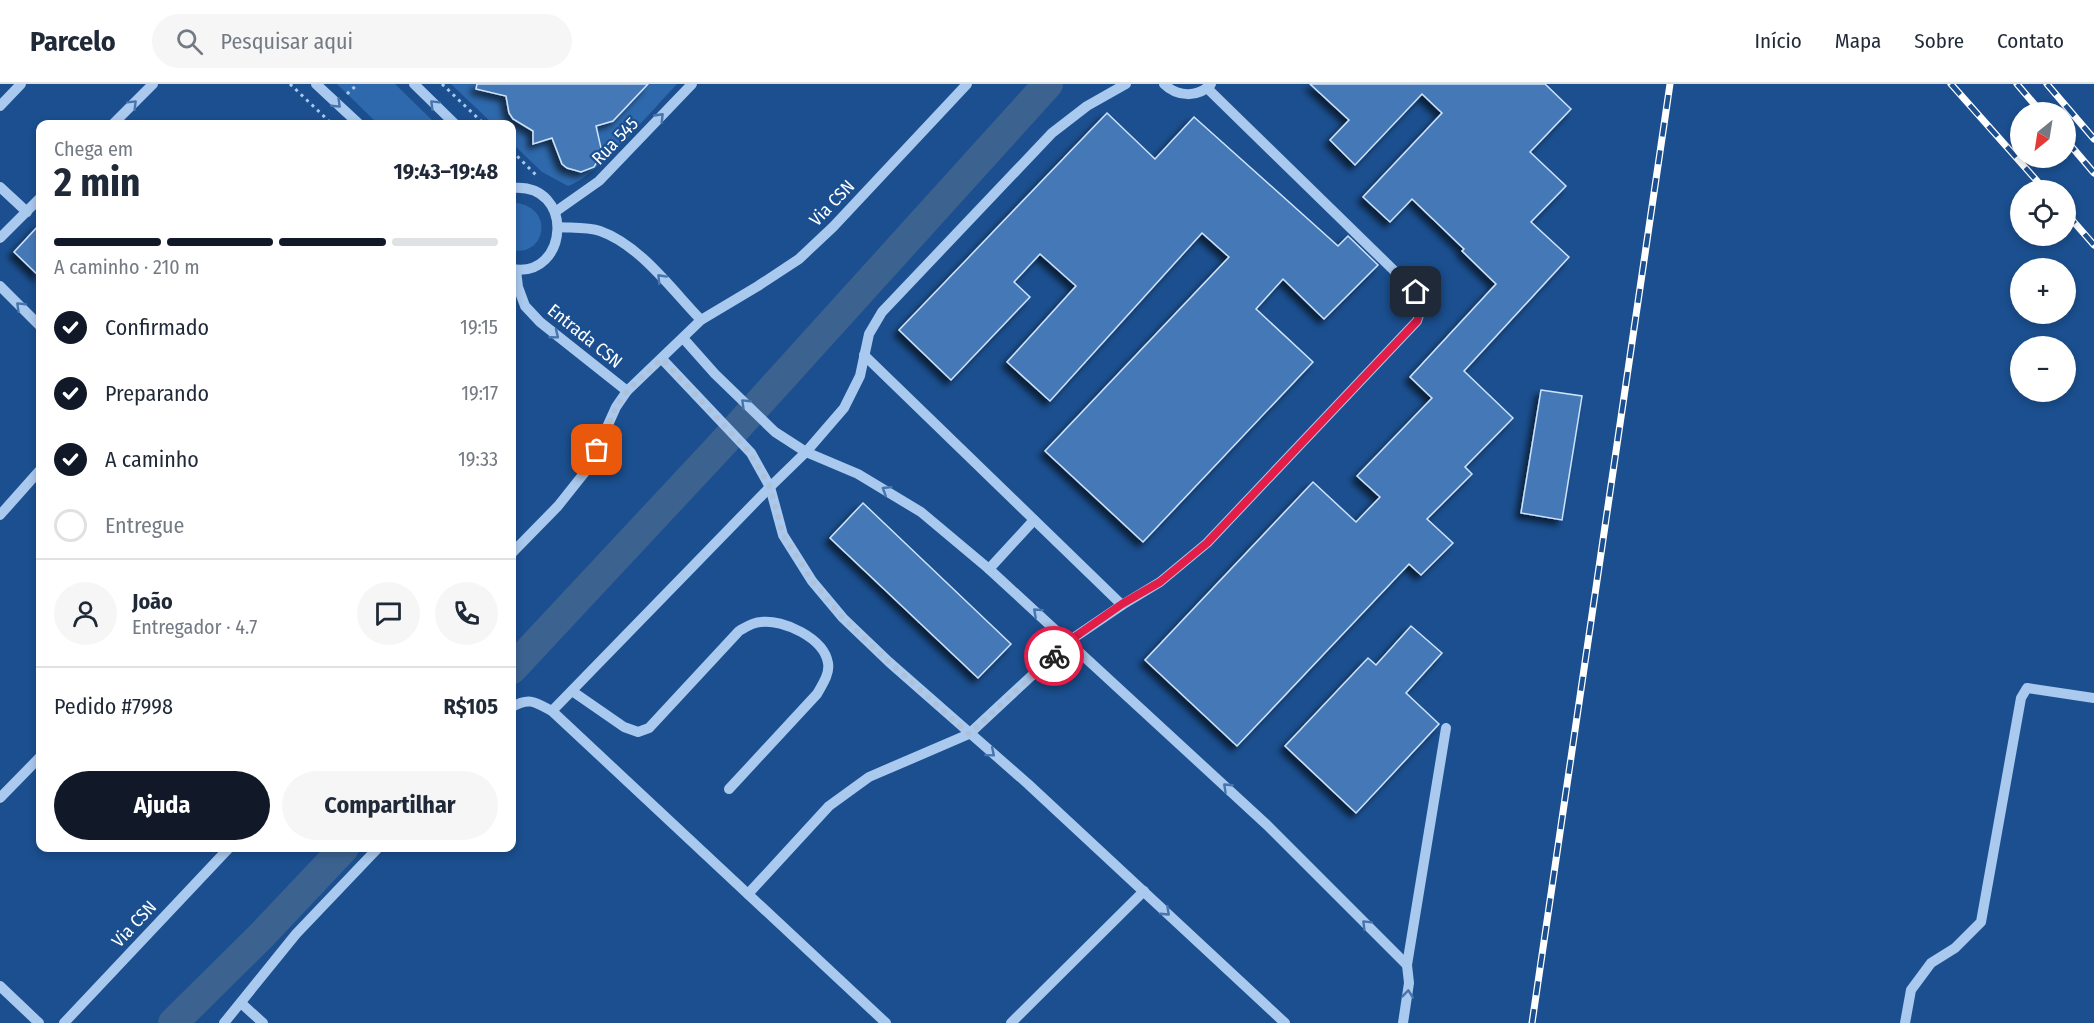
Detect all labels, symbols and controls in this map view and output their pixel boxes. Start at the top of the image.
search box [152,14,572,68]
text: Parcelo [30,25,116,58]
icon: search [173,25,206,58]
text: Pesquisar aqui [221,28,353,55]
text: Início [1755,28,1802,54]
text: Mapa [1835,28,1881,54]
text: Sobre [1914,28,1964,54]
text: Contato [1997,28,2064,54]
one-way arrow [330,97,341,108]
one-way arrow [125,101,136,112]
one-way arrow [431,101,442,112]
north arrow [2010,102,2076,168]
map controls [2010,102,2076,402]
street label: Rua 545 [587,113,643,169]
one-way arrow [653,113,664,124]
text: Chega em [54,137,133,161]
text: 19:43–19:48 [393,158,498,185]
text: 2 min [54,160,140,206]
street label: Via CSN [805,175,859,231]
button: locate [2010,180,2076,246]
text: A caminho · 210 m [54,255,200,279]
button: + [2010,258,2076,324]
pin [1390,266,1441,317]
one-way arrow [657,274,668,284]
icon: home [1399,275,1432,308]
street label: Entrada CSN [543,299,627,373]
one-way arrow [17,302,27,313]
icon: check [54,311,87,344]
text: Confirmado [105,314,209,341]
text: 19:15 [460,315,498,339]
one-way arrow [548,327,559,338]
button: − [2010,336,2076,402]
icon: check [54,377,87,410]
text: Preparando [105,380,209,407]
text: 19:17 [461,381,498,405]
one-way arrow [742,399,752,410]
pin [571,424,622,475]
icon: bag [580,433,613,466]
icon: check [54,443,87,476]
text: A caminho [105,446,199,473]
text: 19:33 [458,447,498,471]
one-way arrow [882,486,892,498]
text: Entregue [105,512,184,539]
button: person [54,582,117,645]
button: chat [357,582,420,645]
button: phone [435,582,498,645]
text: João [132,588,173,615]
one-way arrow [1034,608,1044,619]
text: Entregador · 4.7 [132,615,257,639]
courier [1024,626,1084,686]
icon: bike [1038,640,1071,673]
text: Pedido #7998 [54,693,173,720]
text: R$105 [444,693,498,720]
one-way arrow [984,746,995,757]
button: Ajuda [54,771,270,840]
button: Compartilhar [282,771,498,840]
one-way arrow [1223,784,1234,795]
street label: Via CSN [107,896,161,952]
one-way arrow [1160,905,1170,916]
one-way arrow [1362,920,1373,931]
one-way arrow [1401,990,1414,999]

